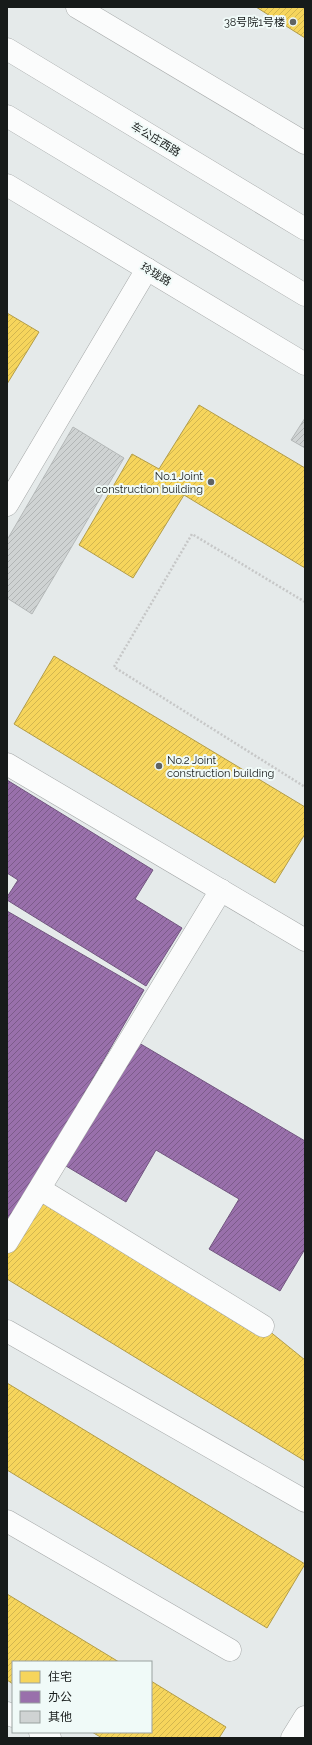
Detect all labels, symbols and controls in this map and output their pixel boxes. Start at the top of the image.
place label: 38号院1号楼 [224,16,285,29]
marker: 38号院1号楼 [288,17,298,27]
street label: 车公庄西路 [129,120,183,159]
street label: 玲珑路 [138,260,173,288]
place label: No.1 Joint construction building [96,470,203,496]
marker: No.1 Joint construction building [206,477,216,487]
place label: No.2 Joint construction building [167,754,274,780]
marker: No.2 Joint construction building [154,761,164,771]
legend [12,1661,152,1733]
text: 住宅 [48,1670,72,1684]
text: 办公 [48,1690,72,1704]
text: 其他 [48,1710,72,1724]

